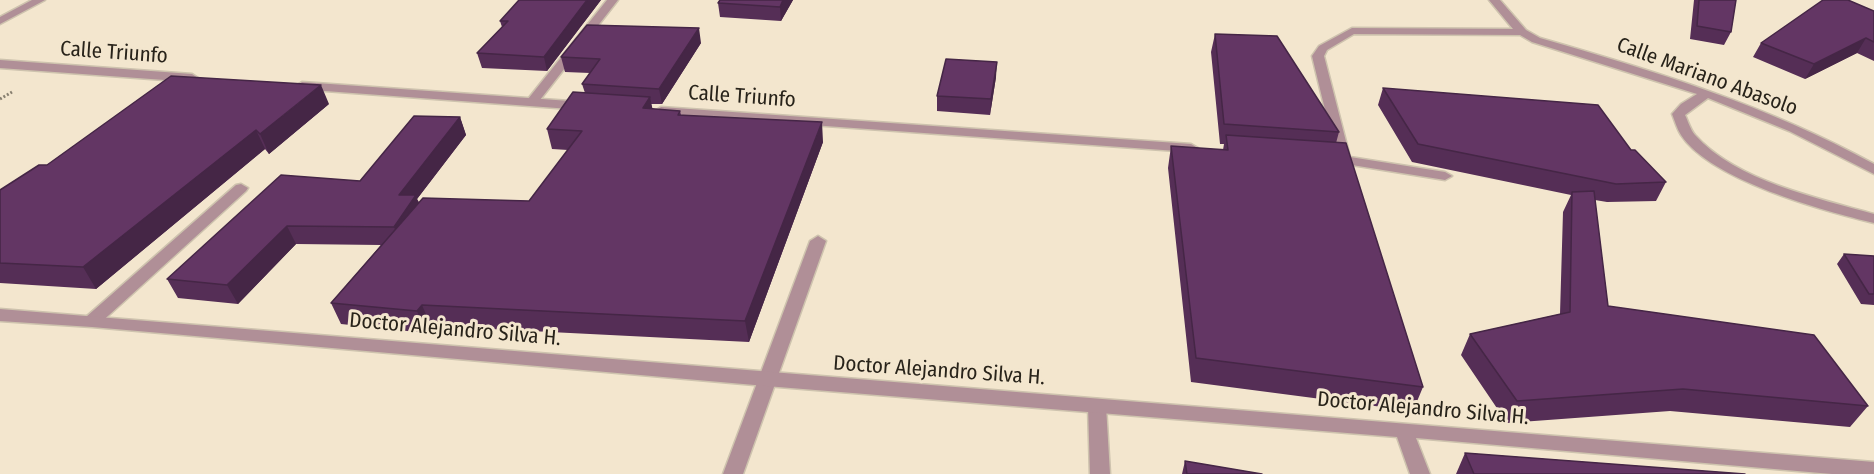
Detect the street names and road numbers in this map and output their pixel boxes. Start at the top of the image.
street label: Calle Mariano Abasolo [1613,33,1801,121]
street label: Calle Triunfo [59,37,169,69]
street label: Calle Triunfo [687,81,797,113]
street label: Doctor Alejandro Silva H. [348,308,562,352]
street label: Doctor Alejandro Silva H. [832,351,1046,391]
street label: Doctor Alejandro Silva H. [1316,387,1530,431]

